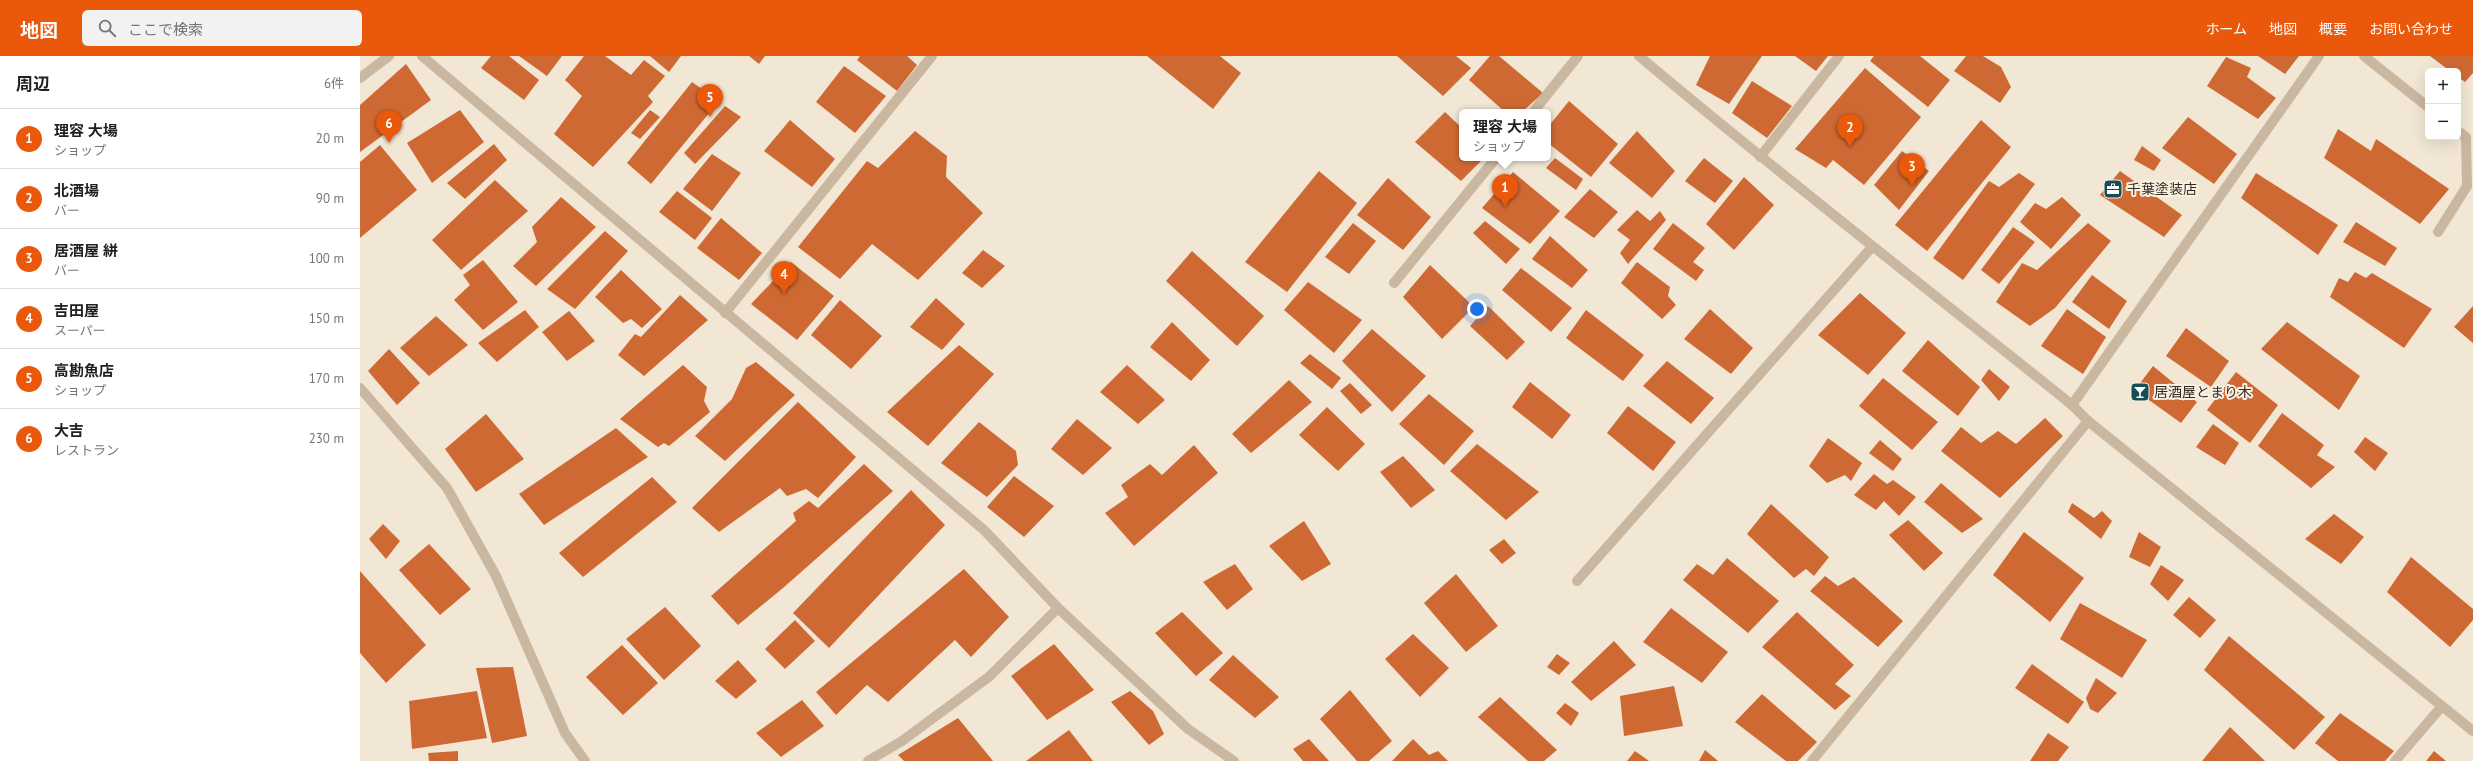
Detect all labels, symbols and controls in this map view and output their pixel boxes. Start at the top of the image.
search box [82,10,362,46]
icon: search [96,17,118,39]
text: 地図 [20,18,58,42]
text: ここで検索 [128,20,203,39]
text: ホーム [2205,20,2247,38]
text: 地図 [2269,20,2297,38]
text: 概要 [2319,20,2347,38]
text: お問い合わせ [2369,20,2453,38]
map controls [2425,68,2461,140]
button: + [2425,68,2461,104]
text: 周辺 [16,73,50,95]
text: 6件 [324,75,344,92]
pin: 5 [697,84,723,117]
button: − [2425,104,2461,140]
popup [1459,109,1551,161]
pin: 6 [376,110,402,143]
pin: 2 [1837,114,1863,147]
text: 理容 大場 [1473,117,1537,136]
text: 理容 大場 [54,121,118,140]
text: 1 [25,130,33,147]
text: 20 m [316,130,344,147]
text: ショップ [1473,138,1525,155]
text: ショップ [54,142,106,159]
pin: 3 [1899,153,1925,186]
pin: 1 [1492,174,1518,207]
office icon: 千葉塗装店 [2102,178,2124,200]
place label: 千葉塗装店 [2127,180,2197,198]
text: 北酒場 [54,181,99,200]
text: 2 [25,190,33,207]
text: 90 m [316,190,344,207]
text: バー [54,202,80,219]
text: 居酒屋 絣 [54,241,118,260]
text: 3 [25,250,33,267]
text: 100 m [309,250,344,267]
pin: 4 [771,261,797,294]
text: バー [54,262,80,279]
your location [1467,299,1487,319]
text: 吉田屋 [54,301,99,320]
text: 4 [25,310,33,327]
text: 150 m [309,310,344,327]
text: スーパー [54,322,106,339]
text: 高勘魚店 [54,361,114,380]
text: 5 [25,370,33,387]
text: 170 m [309,370,344,387]
bar icon: 居酒屋とまり木 [2129,381,2151,403]
text: ショップ [54,382,106,399]
place label: 居酒屋とまり木 [2154,383,2252,401]
text: 大吉 [54,421,84,440]
text: 6 [25,430,33,447]
text: 230 m [309,430,344,447]
text: レストラン [54,442,119,459]

